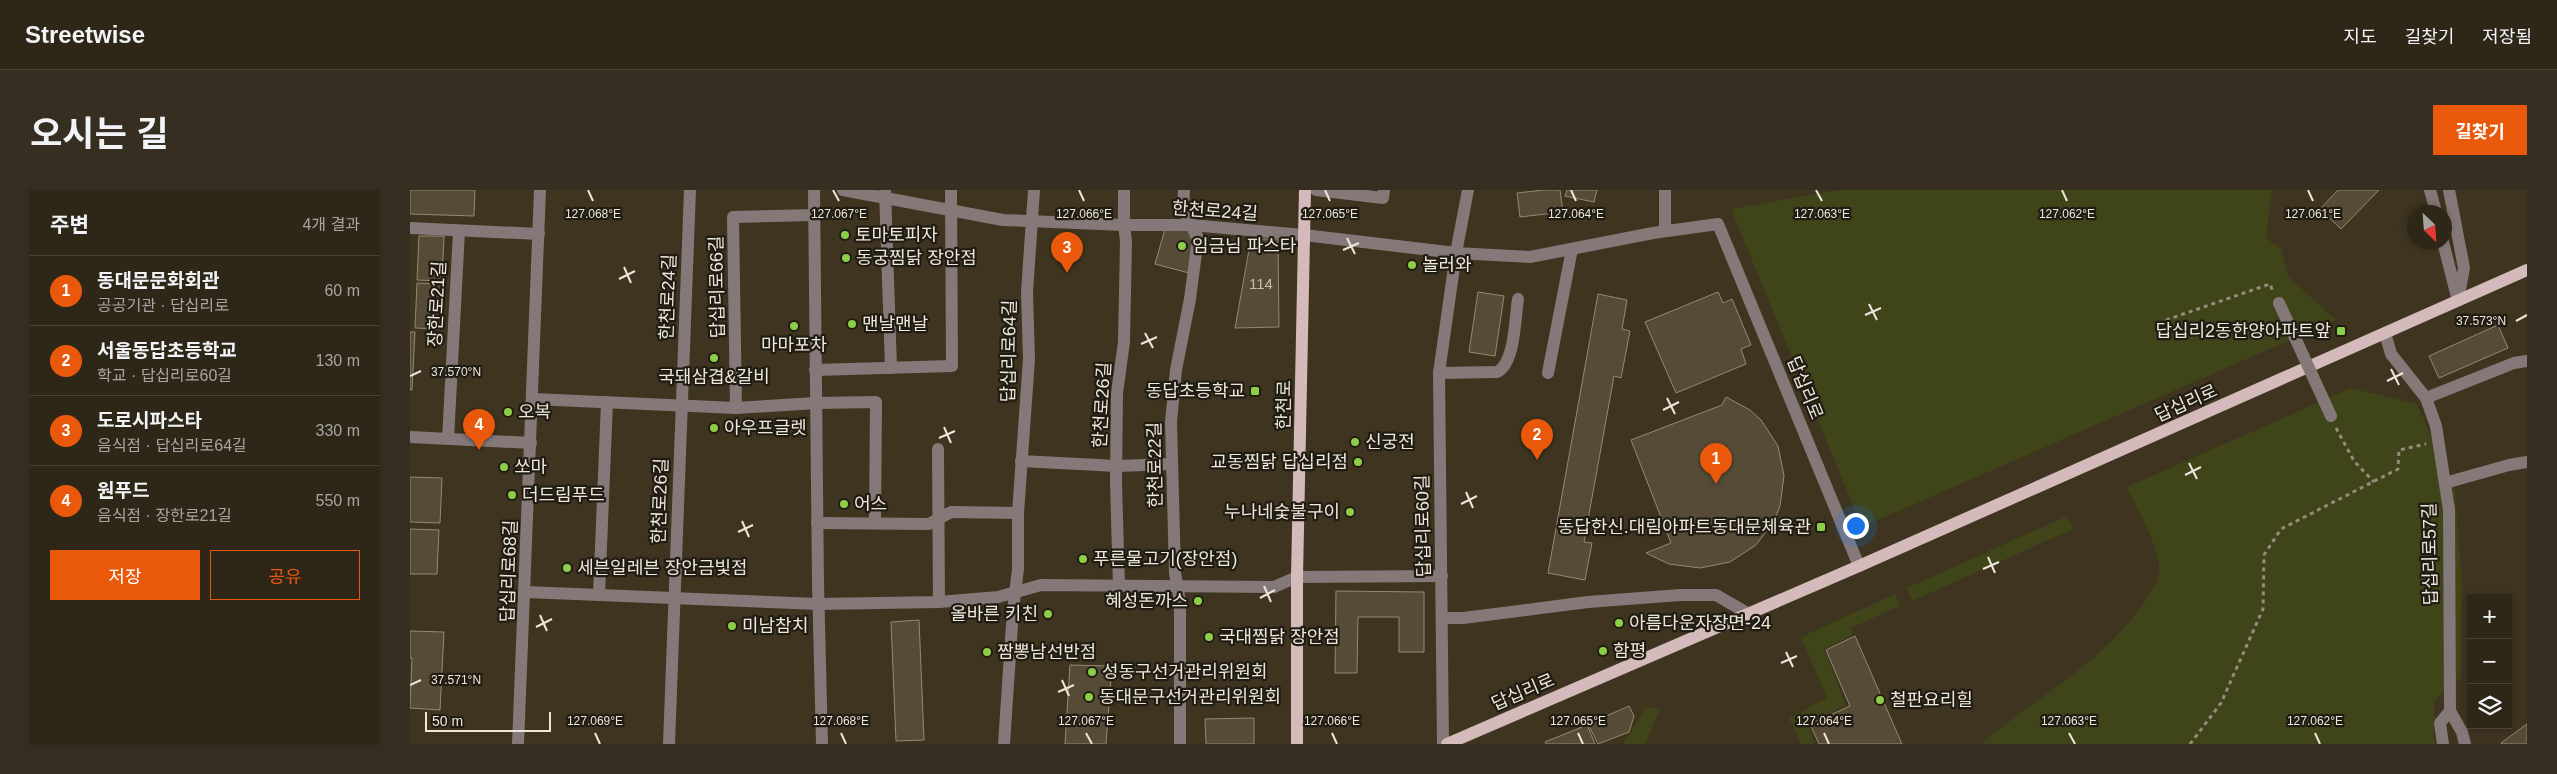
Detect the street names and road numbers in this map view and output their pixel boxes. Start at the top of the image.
street label: 한천로24길 [1171,198,1259,224]
street label: 답십리로66길 [706,235,728,339]
street label: 한천로24길 [657,254,679,340]
street label: 장한로21길 [425,260,449,348]
street label: 답십리로64길 [998,299,1020,403]
street label: 답십리로 [1783,354,1827,422]
street label: 한천로26길 [1090,361,1114,449]
street label: 한천로 [1274,380,1294,430]
street label: 답십리로 [2152,380,2220,426]
street label: 한천로22길 [1144,422,1166,508]
street label: 한천로26길 [649,458,671,544]
street label: 답십리로60길 [1412,474,1434,578]
street label: 답십리로57길 [2419,502,2441,606]
street label: 답십리로68길 [497,519,521,623]
street label: 답십리로 [1489,670,1557,714]

